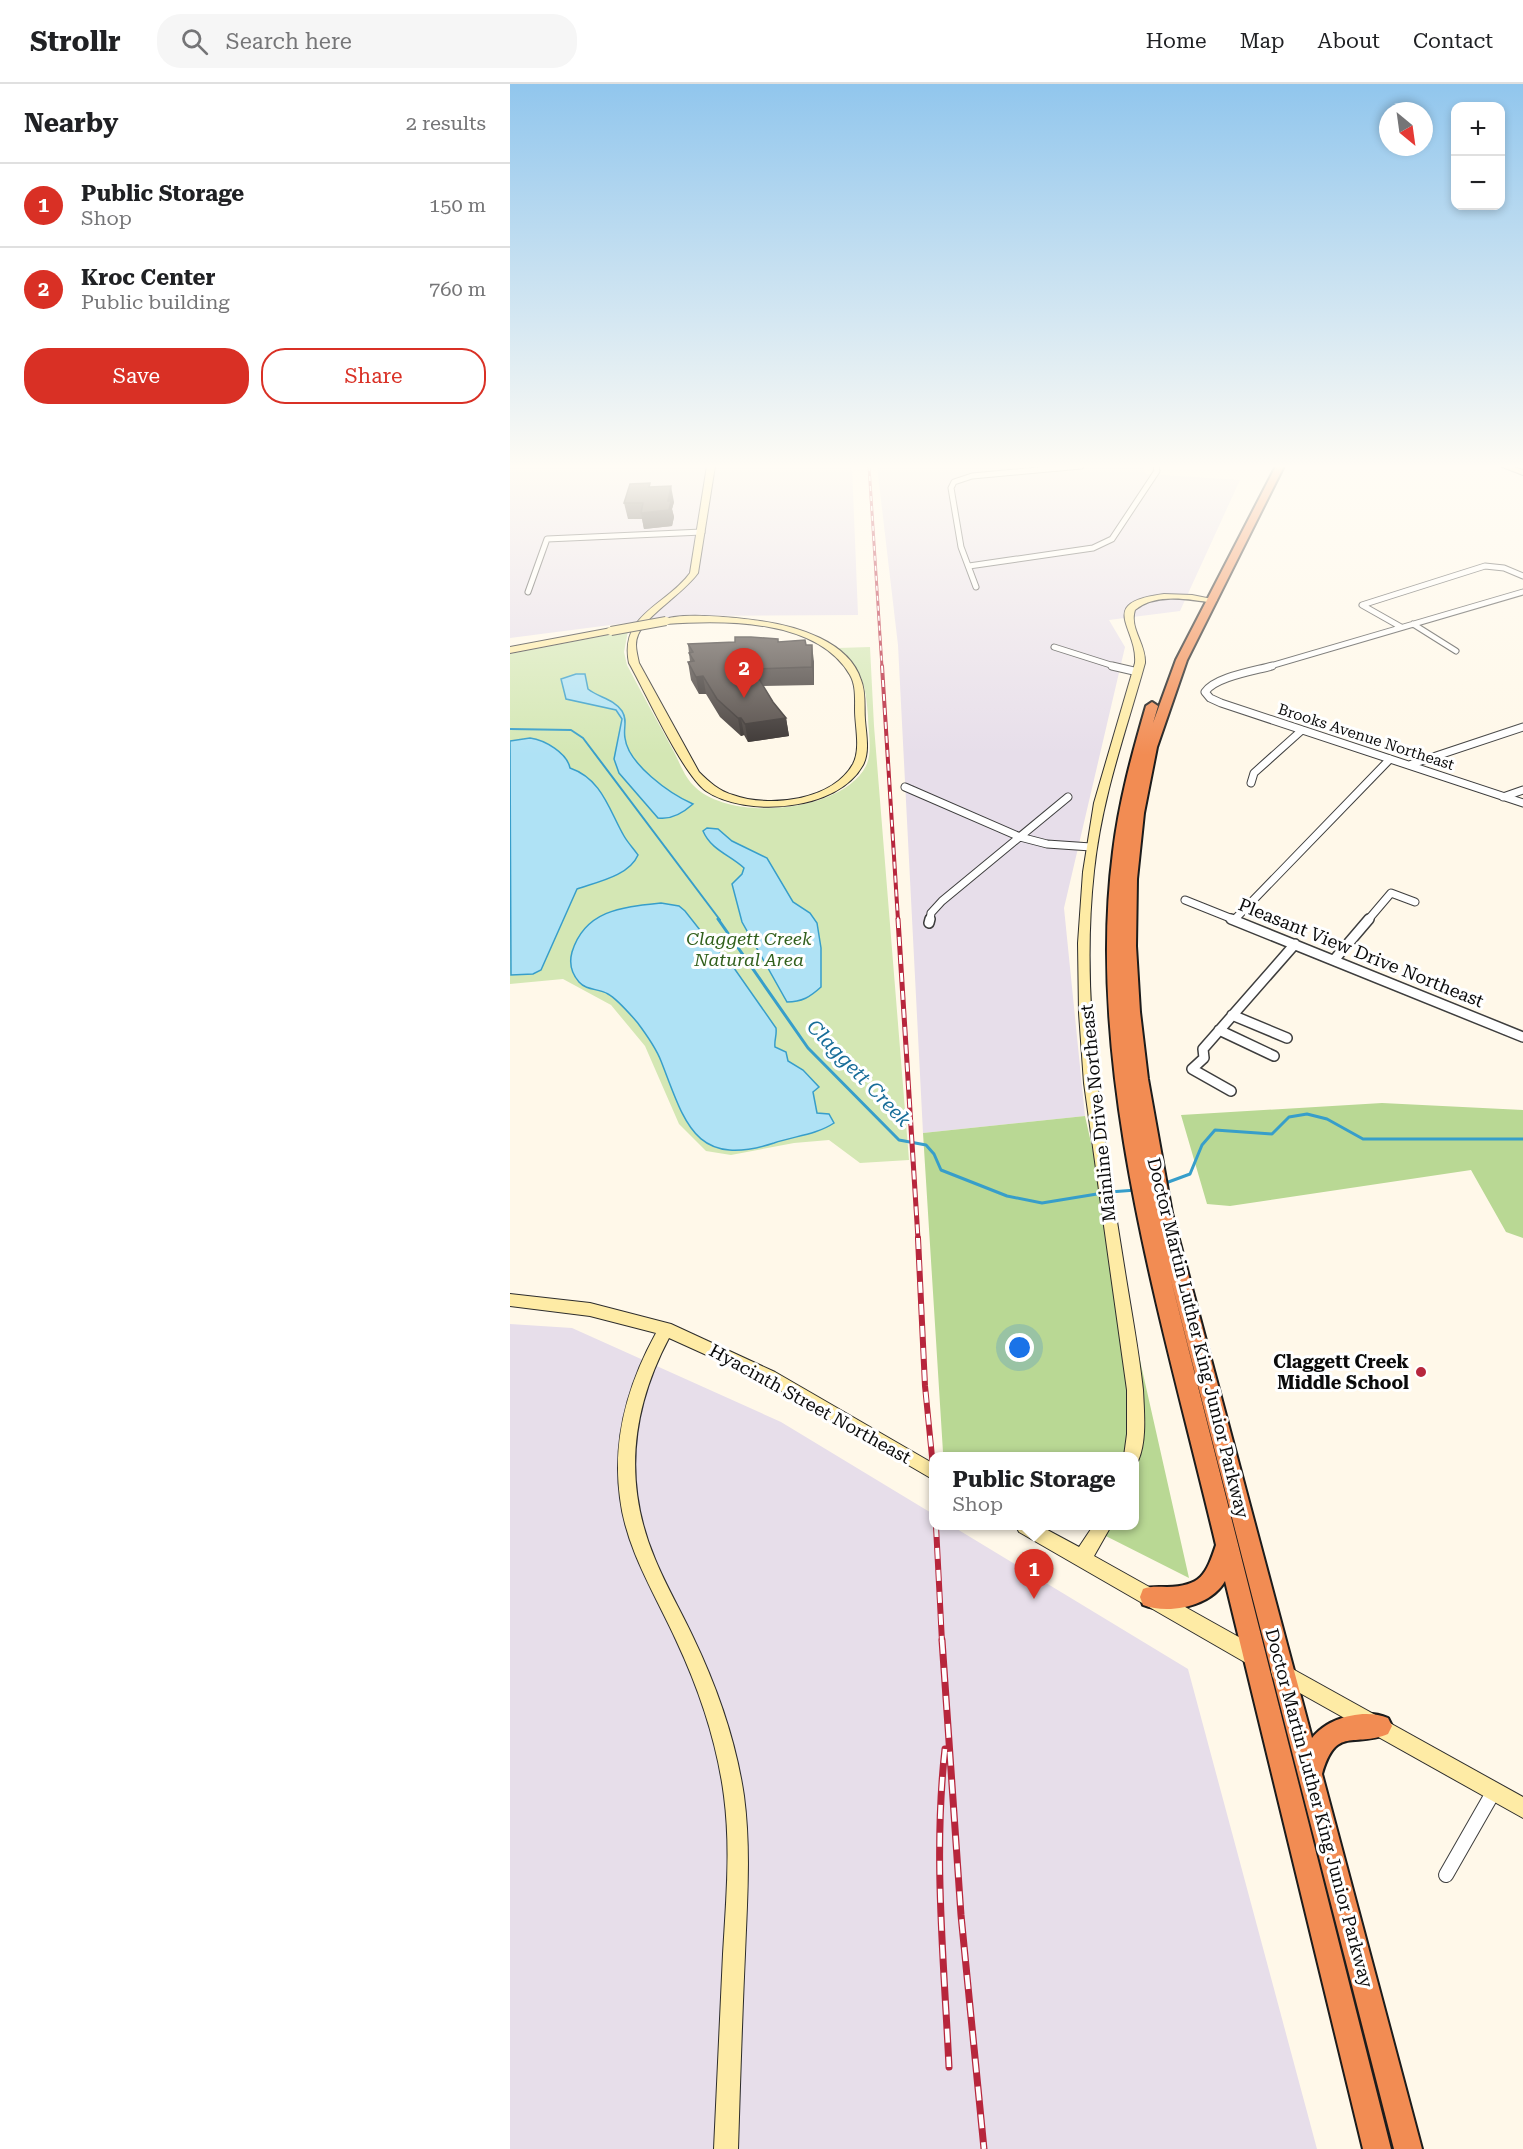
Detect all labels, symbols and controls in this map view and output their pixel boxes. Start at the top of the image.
search box [157,14,577,68]
text: Strollr [30,25,121,58]
icon: search [178,25,211,58]
text: Search here [226,29,352,54]
text: Home [1146,29,1207,53]
text: Map [1240,29,1285,53]
text: About [1318,29,1380,53]
text: Contact [1413,29,1493,53]
north arrow [1379,102,1433,156]
map controls [1451,102,1505,210]
button: + [1451,102,1505,156]
text: Nearby [24,108,118,138]
text: 2 results [406,111,486,135]
button: − [1451,156,1505,210]
text: Public Storage [81,181,244,206]
text: 1 [38,193,49,217]
text: 150 m [429,193,486,217]
text: Shop [81,206,132,230]
text: Kroc Center [81,265,216,290]
text: 2 [38,277,49,301]
text: 760 m [429,277,486,301]
text: Public building [81,290,230,314]
button: Save [24,348,249,404]
button: Share [261,348,486,404]
pin: 2 [724,648,764,698]
street label: Brooks Avenue Northeast [1276,700,1457,774]
street label: Pleasant View Drive Northeast [1235,894,1487,1012]
park label: Claggett Creek Natural Area [686,928,812,970]
street label: Mainline Drive Northeast [1076,1003,1119,1223]
water label: Claggett Creek [802,1015,916,1132]
street label: Doctor Martin Luther King Junior Parkway [1143,1155,1254,1521]
your location [1005,1333,1034,1362]
street label: Hyacinth Street Northeast [706,1339,915,1468]
place label: Claggett Creek Middle School [1273,1351,1410,1393]
marker: Claggett Creek Middle School [1414,1365,1428,1379]
popup [929,1452,1139,1530]
text: Public Storage [952,1467,1116,1492]
text: Shop [952,1492,1003,1516]
pin: 1 [1014,1550,1054,1599]
street label: Doctor Martin Luther King Junior Parkway [1261,1626,1378,1990]

